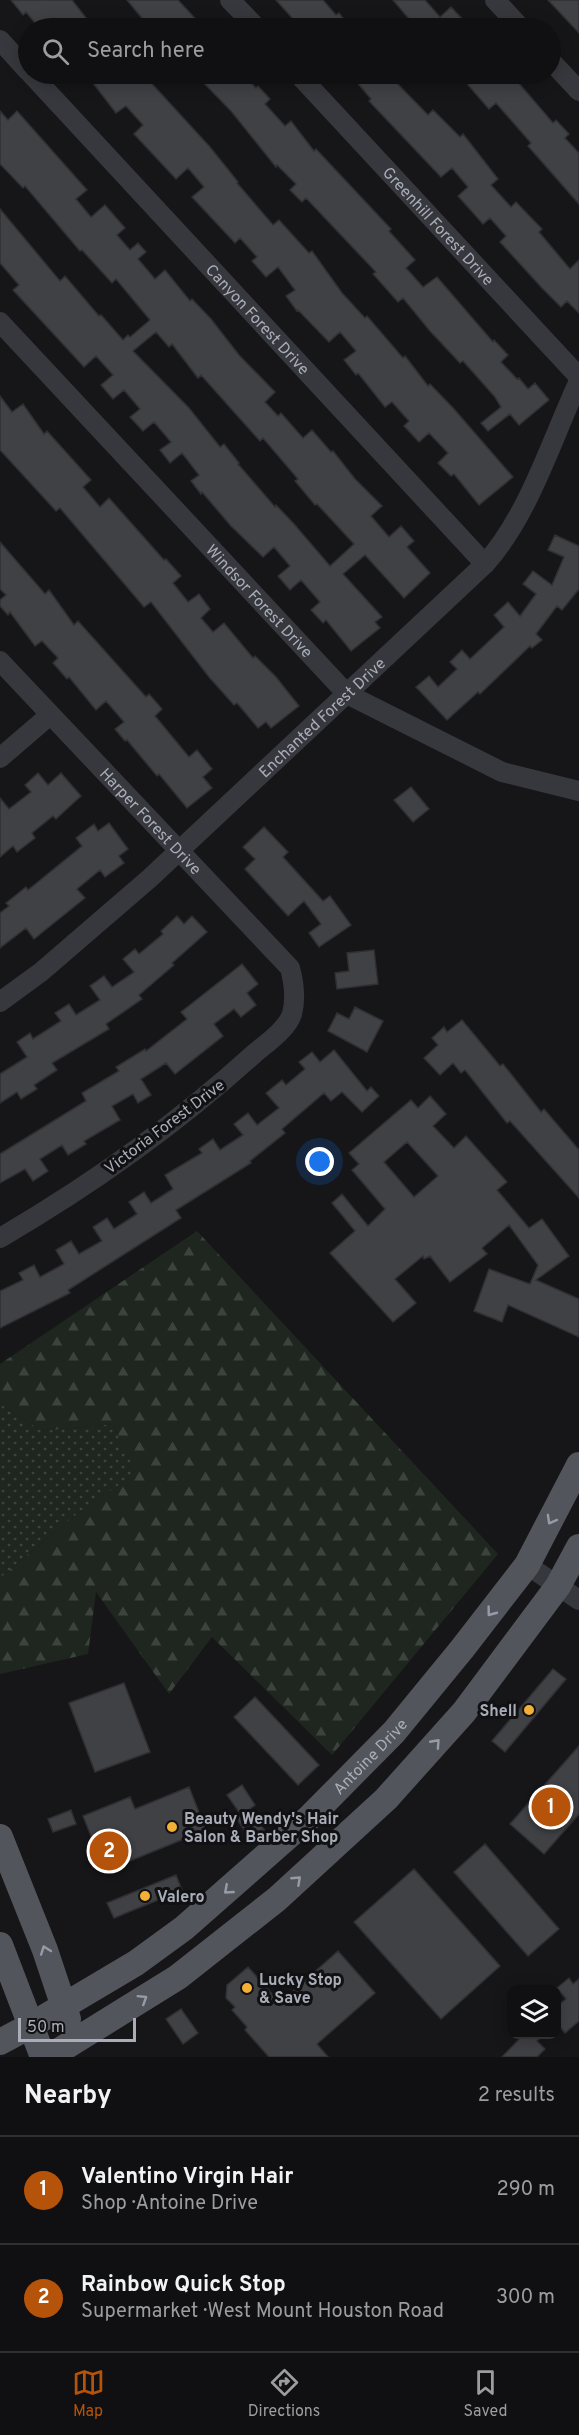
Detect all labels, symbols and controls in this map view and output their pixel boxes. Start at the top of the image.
search box [18,18,561,84]
icon: search [39,35,72,68]
text: Search here [87,38,205,65]
street label: Greenhill Forest Drive [377,164,497,291]
street label: Canyon Forest Drive [200,261,313,380]
street label: Windsor Forest Drive [201,541,316,663]
street label: Enchanted Forest Drive [255,654,391,783]
street label: Harper Forest Drive [94,765,205,880]
street label: Victoria Forest Drive [101,1076,229,1179]
your location [305,1147,334,1176]
one-way arrow [547,1514,558,1525]
one-way arrow [487,1605,498,1616]
place label: Shell [479,1702,517,1722]
marker: Shell [522,1703,536,1717]
street label: Antoine Drive [330,1715,413,1800]
one-way arrow [429,1739,440,1750]
pin: 1 [532,1784,570,1830]
place label: Beauty Wendy's Hair Salon & Barber Shop [184,1810,339,1848]
marker: Beauty Wendy's Hair Salon & Barber Shop [165,1820,179,1834]
pin: 2 [90,1828,128,1874]
one-way arrow [290,1877,301,1888]
one-way arrow [224,1883,235,1894]
place label: Valero [157,1888,205,1908]
marker: Valero [138,1889,152,1903]
one-way arrow [39,1945,52,1956]
place label: Lucky Stop & Save [259,1971,342,2009]
marker: Lucky Stop & Save [240,1981,254,1995]
map controls [507,1985,561,2039]
button: layers [507,1985,561,2039]
one-way arrow [137,1995,147,2007]
scale bar [18,2015,136,2042]
text: 50 m [27,2018,65,2038]
text: Nearby [24,2080,112,2113]
text: 2 results [478,2083,555,2109]
text: Valentino Virgin Hair [81,2164,293,2191]
text: 1 [40,2177,48,2203]
text: 290 m [497,2177,555,2203]
text: Shop · Antoine Drive [81,2191,258,2217]
text: Rainbow Quick Stop [81,2272,286,2299]
text: 2 [37,2285,50,2311]
text: 300 m [496,2285,555,2311]
text: Supermarket · West Mount Houston Road [81,2299,444,2325]
tab: Map [72,2366,105,2422]
tab: Directions [248,2366,320,2422]
tab: Saved [463,2366,507,2422]

